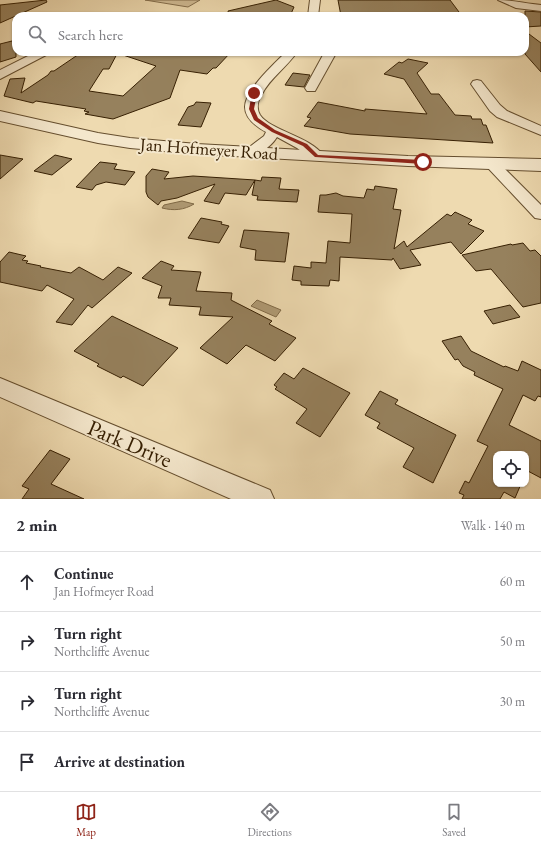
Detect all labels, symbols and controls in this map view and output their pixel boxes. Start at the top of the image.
search box [12,12,529,56]
icon: search [26,23,48,45]
text: Search here [58,25,123,44]
route end [245,84,263,102]
street label: Jan Hofmeyer Road [137,132,280,165]
route start [414,153,432,171]
street label: Park Drive [83,413,177,474]
map controls [493,451,529,487]
button: locate [493,451,529,487]
text: 2 min [16,514,57,536]
text: Walk · 140 m [461,517,525,534]
text: Continue [54,564,114,583]
icon: ahead [16,571,38,593]
text: 60 m [500,573,525,590]
text: Jan Hofmeyer Road [54,583,154,600]
text: Turn right [54,624,122,643]
icon: right [16,631,38,653]
text: 50 m [500,633,525,650]
text: Northcliffe Avenue [54,643,150,660]
text: Turn right [54,684,122,703]
icon: right [16,691,38,713]
text: 30 m [500,693,525,710]
text: Northcliffe Avenue [54,703,150,720]
icon: arrive [16,751,38,773]
text: Arrive at destination [54,752,185,771]
tab: Map [75,801,97,839]
tab: Directions [248,801,292,839]
tab: Saved [442,801,466,839]

